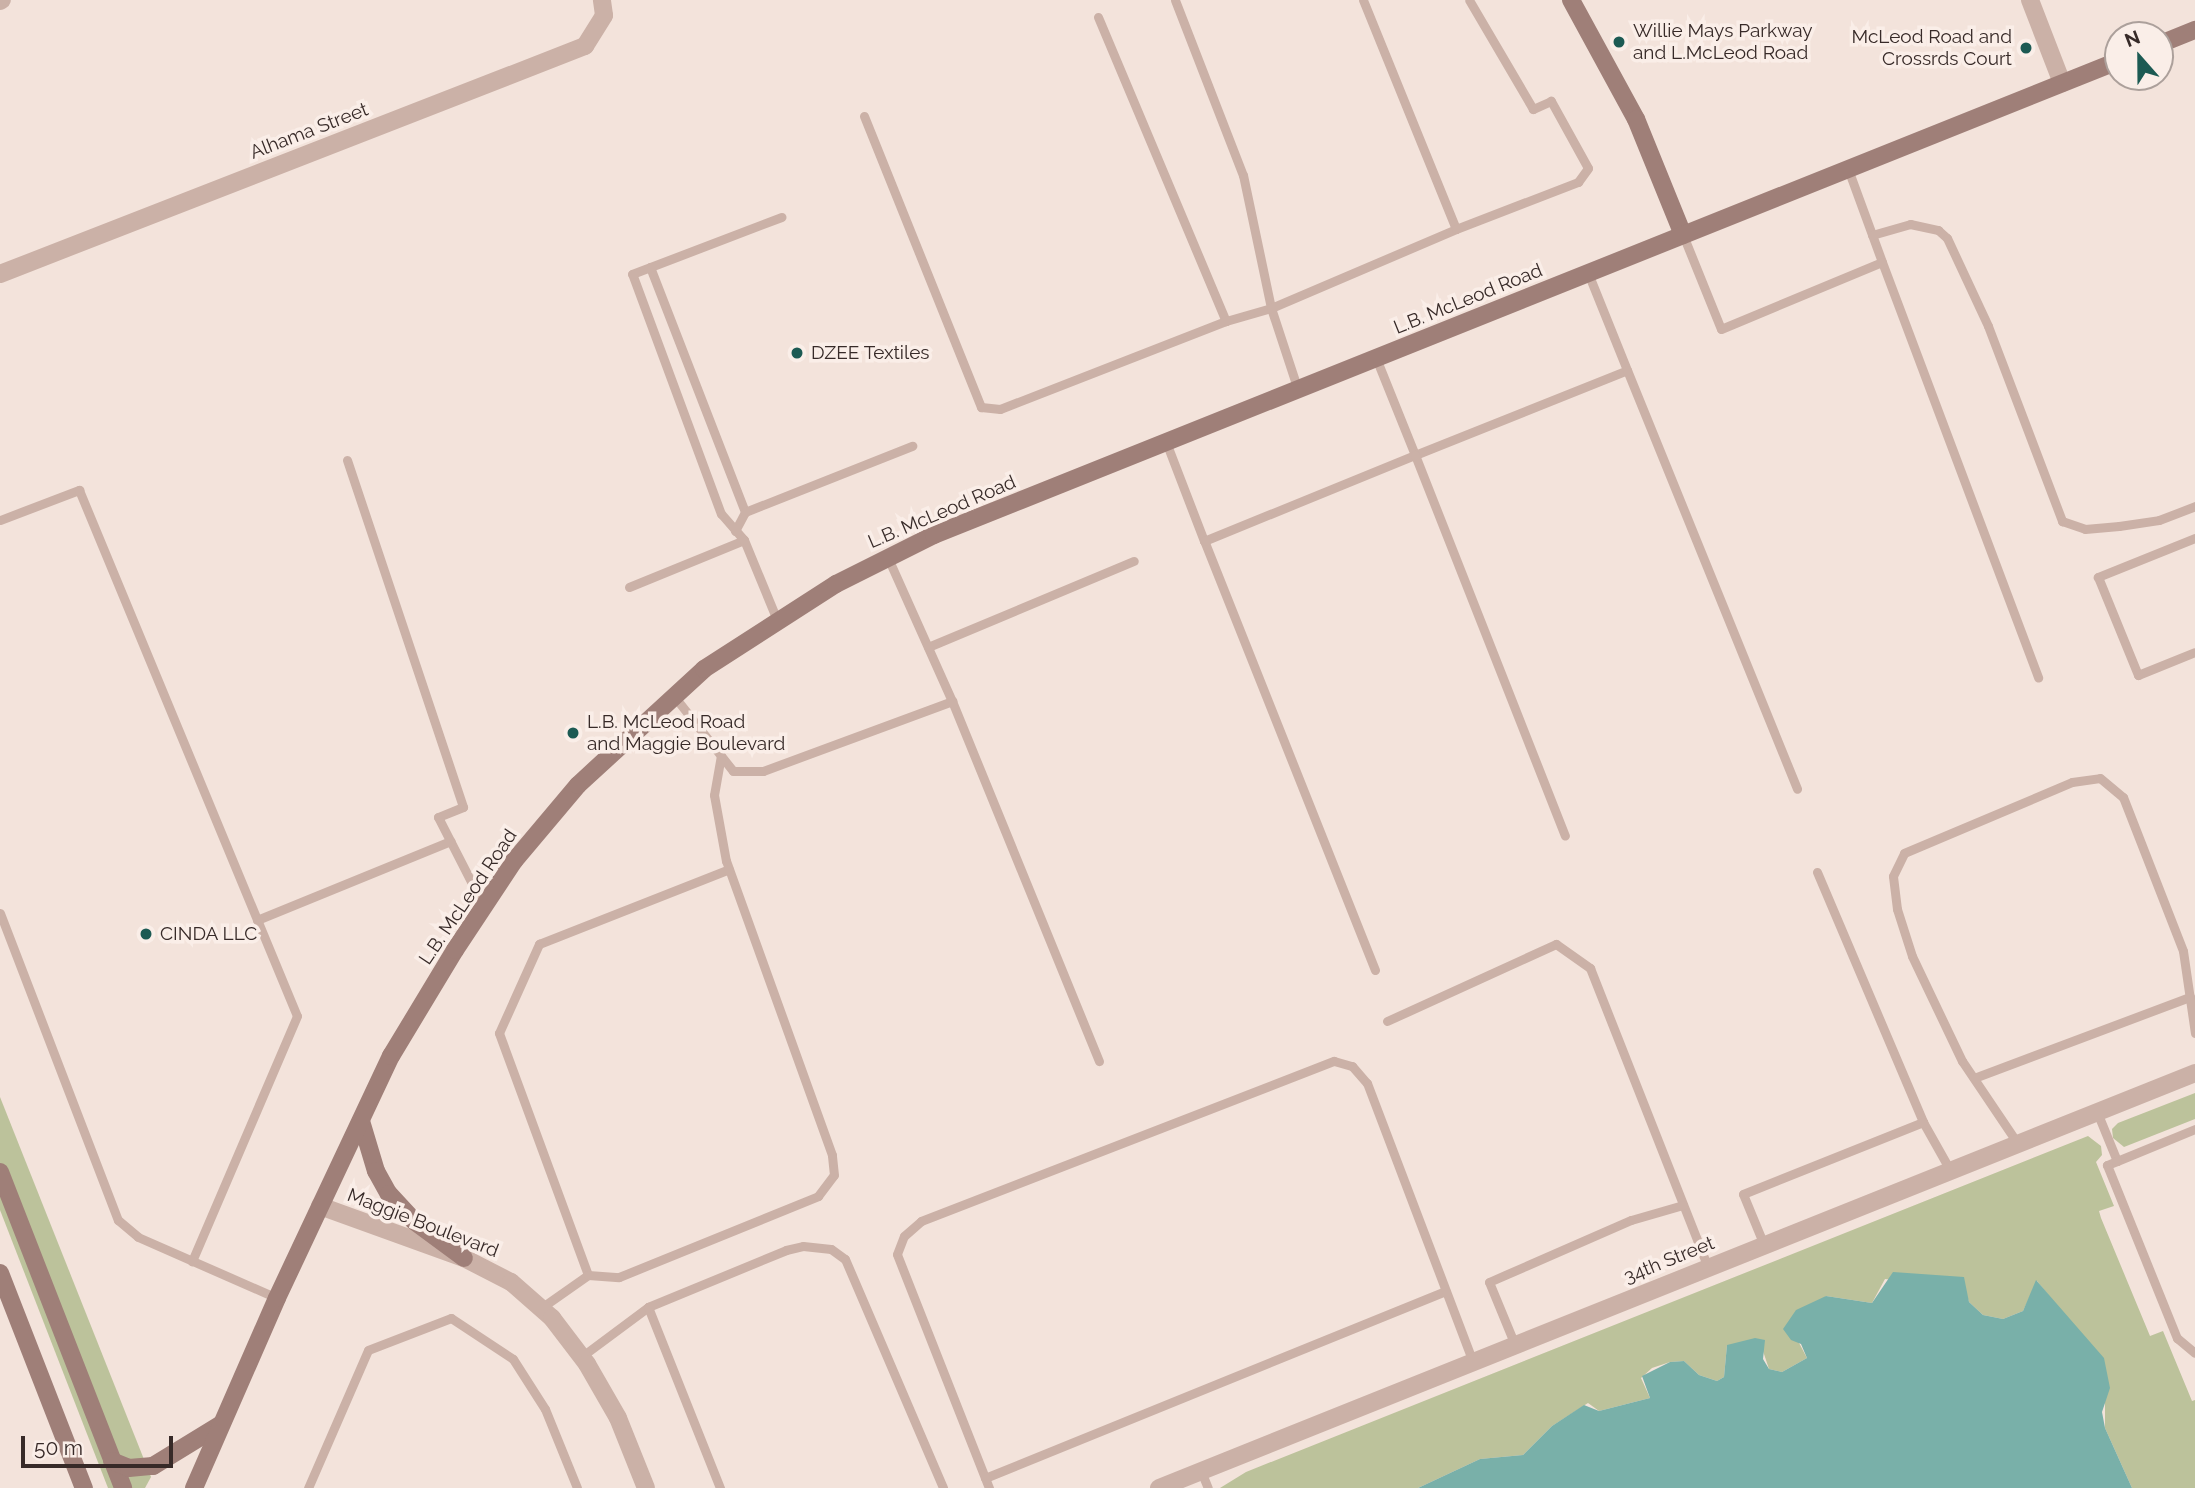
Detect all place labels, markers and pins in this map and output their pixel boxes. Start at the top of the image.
place label: Willie Mays Parkway and L.McLeod Road [1633,20,1813,64]
place label: McLeod Road and Crossrds Court [1851,26,2012,70]
marker: Willie Mays Parkway and L.McLeod Road [1611,34,1627,50]
marker: McLeod Road and Crossrds Court [2018,40,2034,56]
place label: DZEE Textiles [811,342,930,364]
marker: DZEE Textiles [789,345,805,361]
place label: L.B. McLeod Road and Maggie Boulevard [587,711,785,755]
marker: L.B. McLeod Road and Maggie Boulevard [565,725,581,741]
place label: CINDA LLC [160,923,258,945]
marker: CINDA LLC [138,926,154,942]

